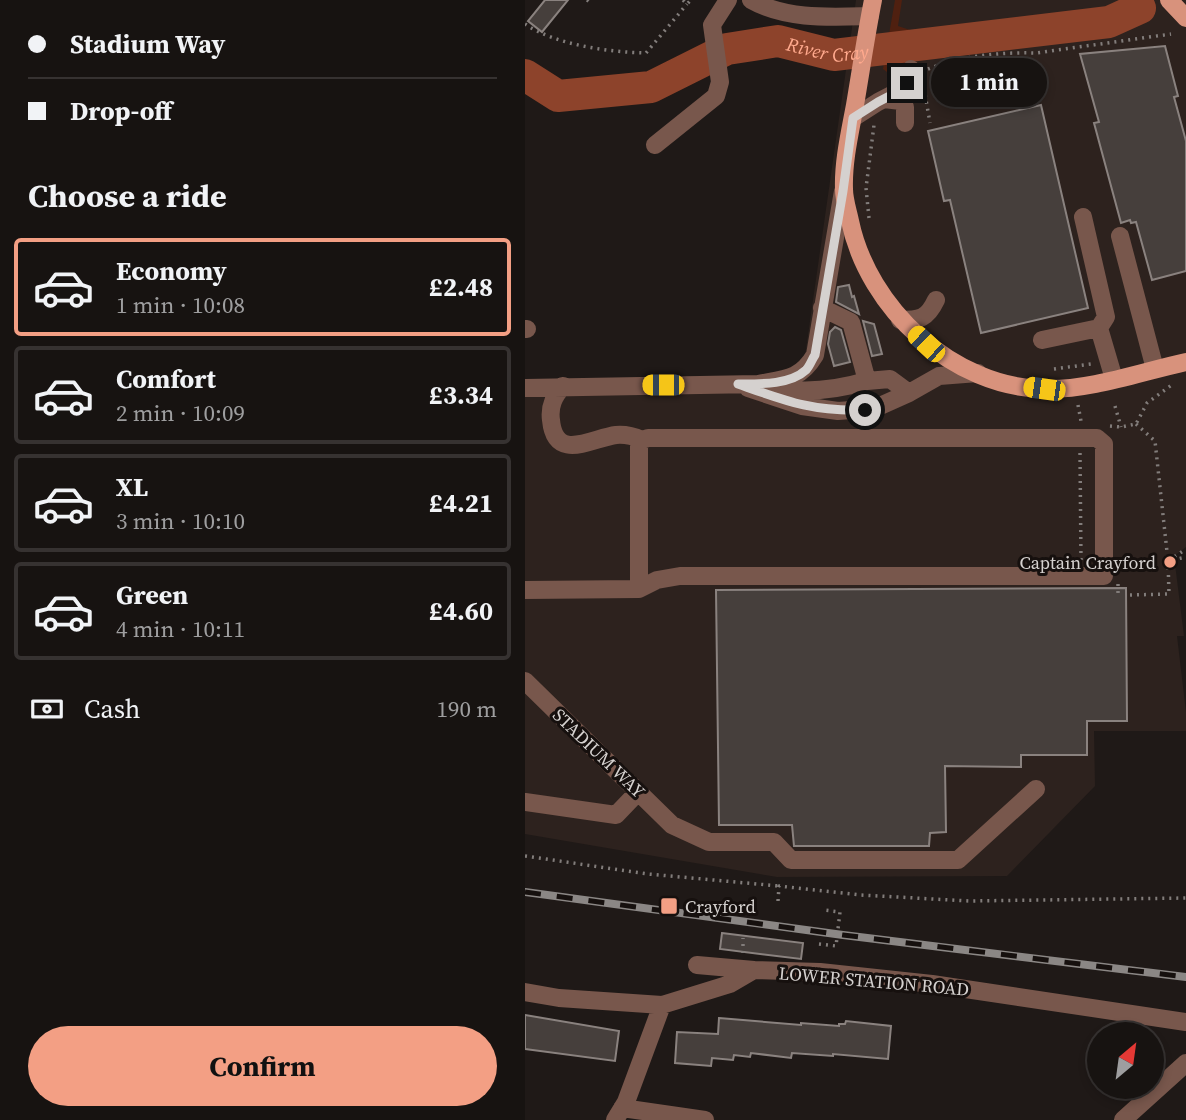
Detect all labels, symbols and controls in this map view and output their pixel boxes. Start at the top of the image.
text: Stadium Way [70,26,225,62]
water label: River Cray [783,30,871,68]
callout: 1 min [931,58,1047,108]
text: 1 min [959,66,1019,98]
route end [891,67,923,99]
text: Drop-off [70,93,172,129]
text: Choose a ride [28,174,227,218]
text: Economy [116,253,227,289]
icon: car [32,256,95,319]
text: £2.48 [429,269,493,305]
text: 1 min · 10:08 [116,289,245,321]
car [904,322,949,366]
text: Comfort [116,361,216,397]
icon: car [32,364,95,427]
car [643,375,685,396]
car [1022,376,1067,402]
text: £3.34 [429,377,493,413]
route start [849,394,881,426]
text: 2 min · 10:09 [116,397,245,429]
text: XL [116,469,148,505]
icon: car [32,472,95,535]
text: £4.21 [429,485,493,521]
text: 3 min · 10:10 [116,505,245,537]
place label: Captain Crayford [1019,550,1156,575]
marker: Captain Crayford [1162,554,1178,570]
text: Green [116,577,188,613]
icon: car [32,580,95,643]
text: £4.60 [429,593,493,629]
text: 4 min · 10:11 [116,613,245,645]
icon: cash [28,690,66,728]
text: Cash [84,691,140,727]
text: 190 m [436,693,497,725]
street label: STADIUM WAY [547,703,651,804]
place label: Crayford [685,894,756,919]
marker: Crayford [659,896,679,916]
street label: LOWER STATION ROAD [778,960,970,1002]
north arrow [1087,1022,1164,1099]
map controls [1087,1022,1164,1099]
button: Confirm [28,1026,497,1106]

